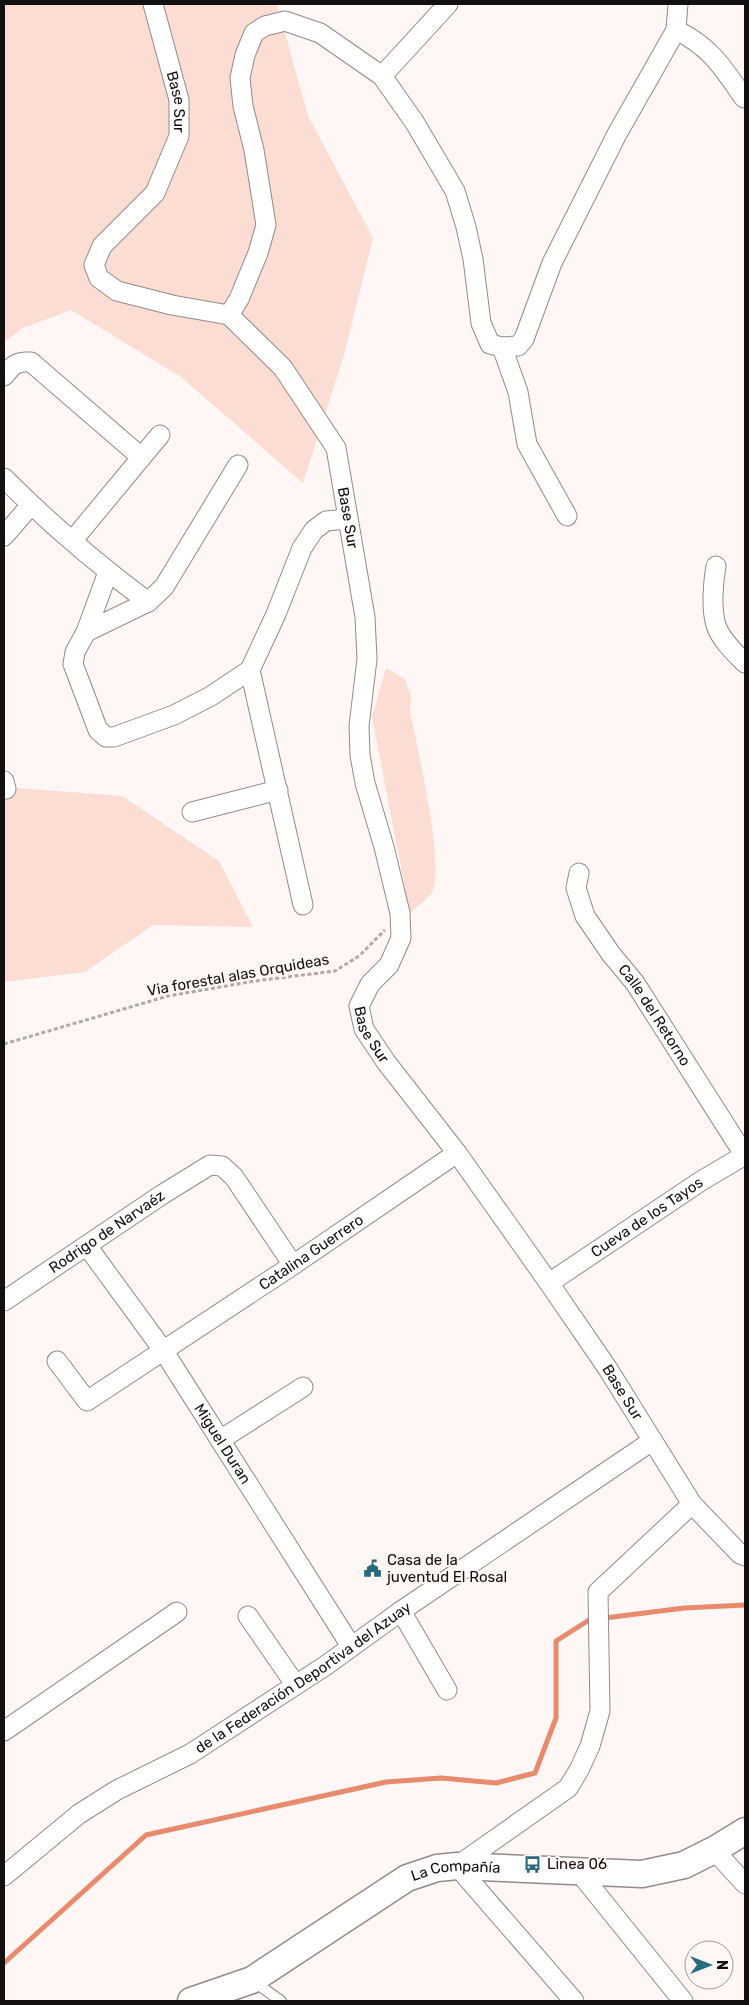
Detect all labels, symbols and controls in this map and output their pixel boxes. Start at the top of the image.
street label: Base Sur [163,69,188,133]
street label: Base Sur [334,486,362,550]
street label: Via forestal alas Orquideas [146,950,331,1000]
street label: Calle del Retorno [614,961,695,1070]
street label: Base Sur [350,1005,393,1067]
street label: Cueva de los Tayos [588,1173,707,1261]
street label: Rodrigo de Narvaéz [46,1186,168,1277]
street label: Catalina Guerrero [256,1211,367,1294]
street label: Base Sur [598,1361,647,1424]
street label: Miguel Duran [190,1400,255,1487]
place label: Casa de la juventud El Rosal [386,1551,507,1586]
public building icon: Casa de la juventud El Rosal [363,1559,383,1579]
street label: de la Federación Deportiva del Azuay [192,1598,414,1757]
bus stop icon: Linea 06 [523,1854,543,1874]
place label: Linea 06 [547,1855,607,1873]
street label: La Compañía [409,1857,501,1885]
north arrow [684,1940,734,1990]
text: N [713,1960,730,1970]

